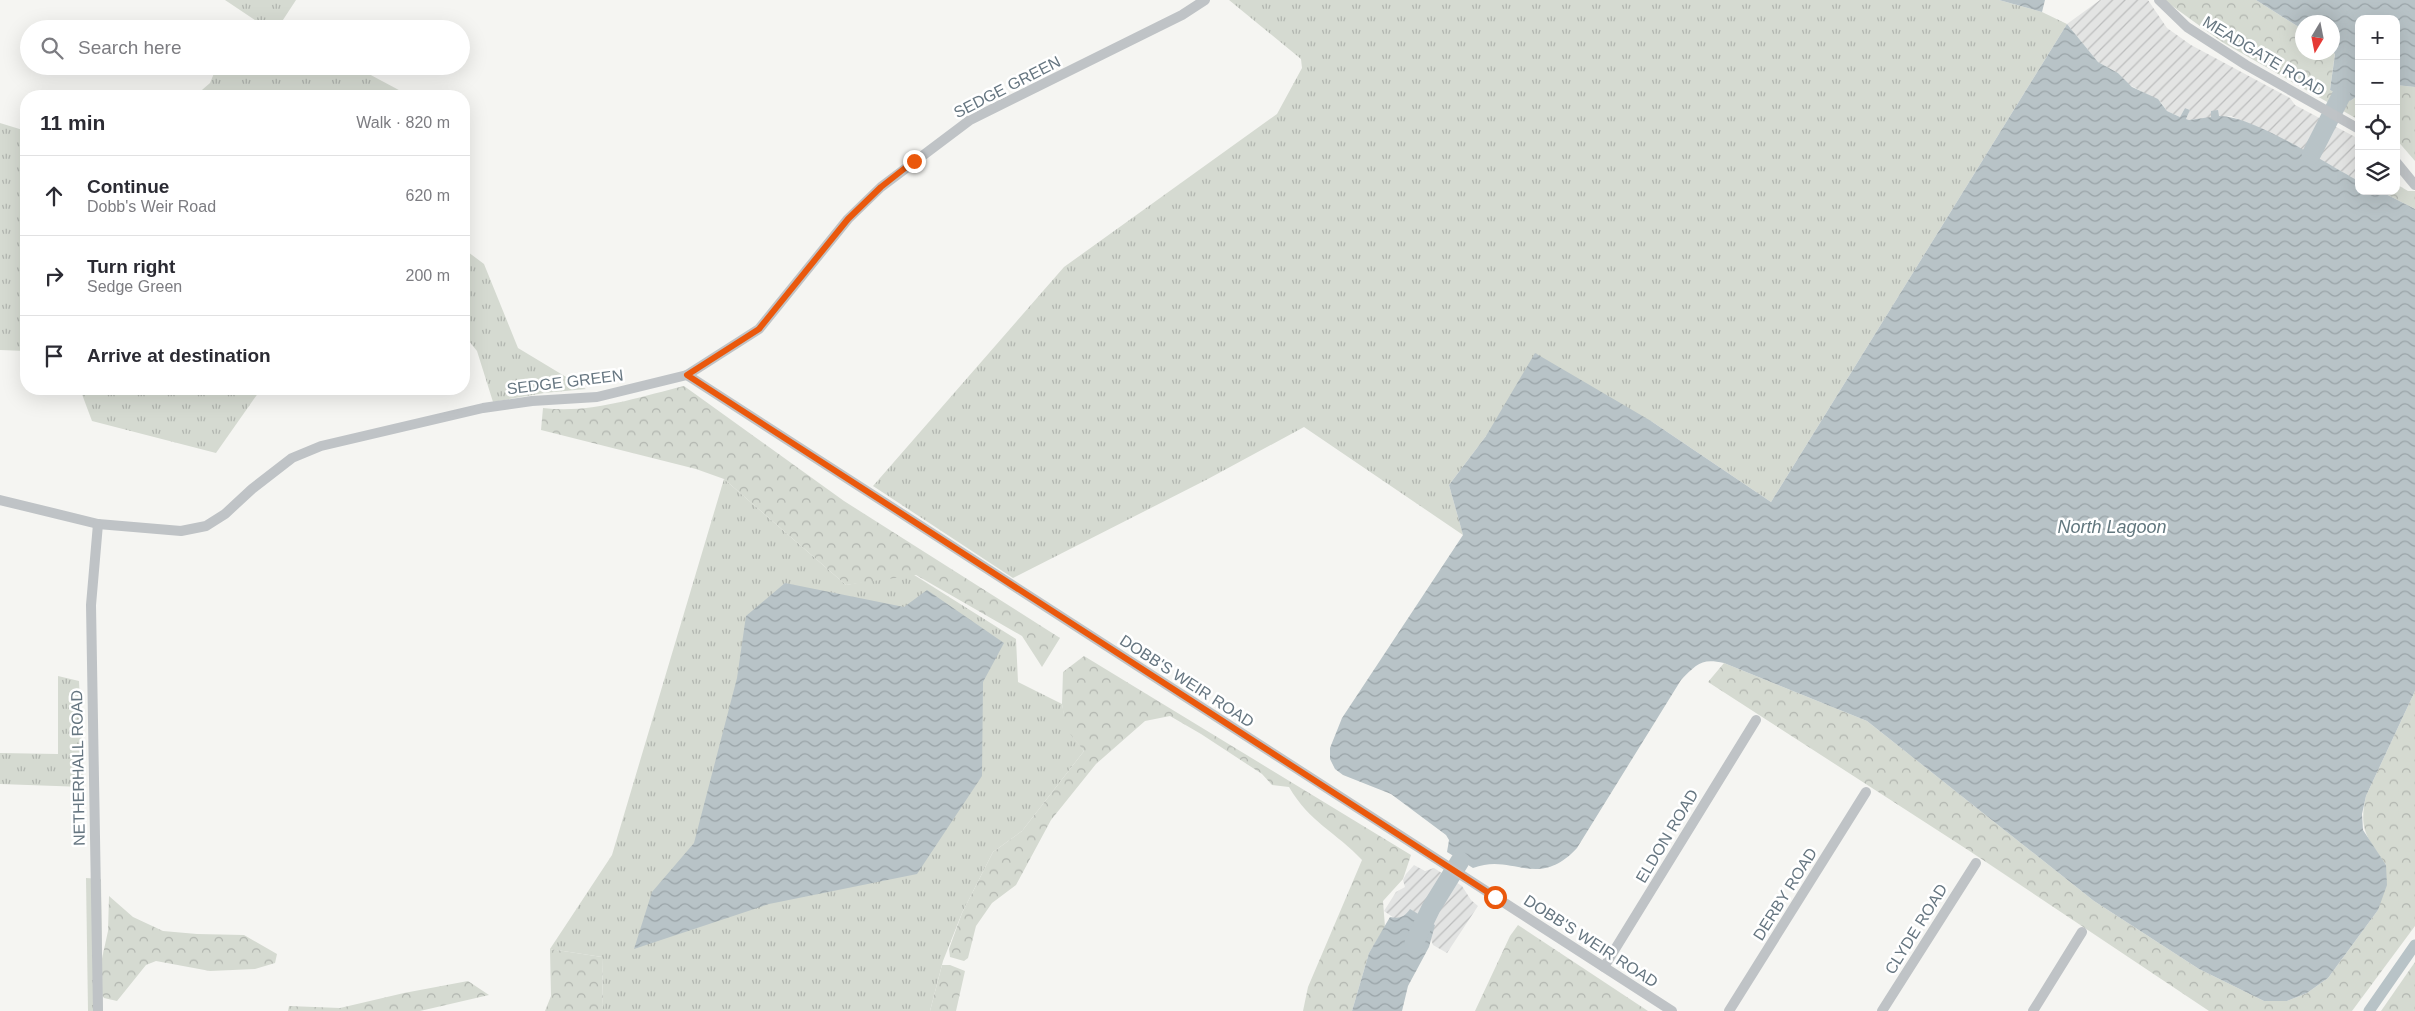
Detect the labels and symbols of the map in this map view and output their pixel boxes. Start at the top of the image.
street label: MEADGATE ROAD [2200,13,2328,99]
north arrow [2295,15,2340,60]
street label: SEDGE GREEN [951,53,1063,121]
route end [903,150,926,173]
street label: SEDGE GREEN [506,366,624,398]
water label: North Lagoon [2057,517,2167,537]
street label: DOBB'S WEIR ROAD [1117,631,1257,731]
street label: NETHERHALL ROAD [68,690,88,846]
street label: ELDON ROAD [1632,786,1702,886]
street label: DERBY ROAD [1750,845,1820,943]
street label: CLYDE ROAD [1882,881,1950,977]
route start [1484,886,1507,909]
street label: DOBB'S WEIR ROAD [1521,891,1661,991]

